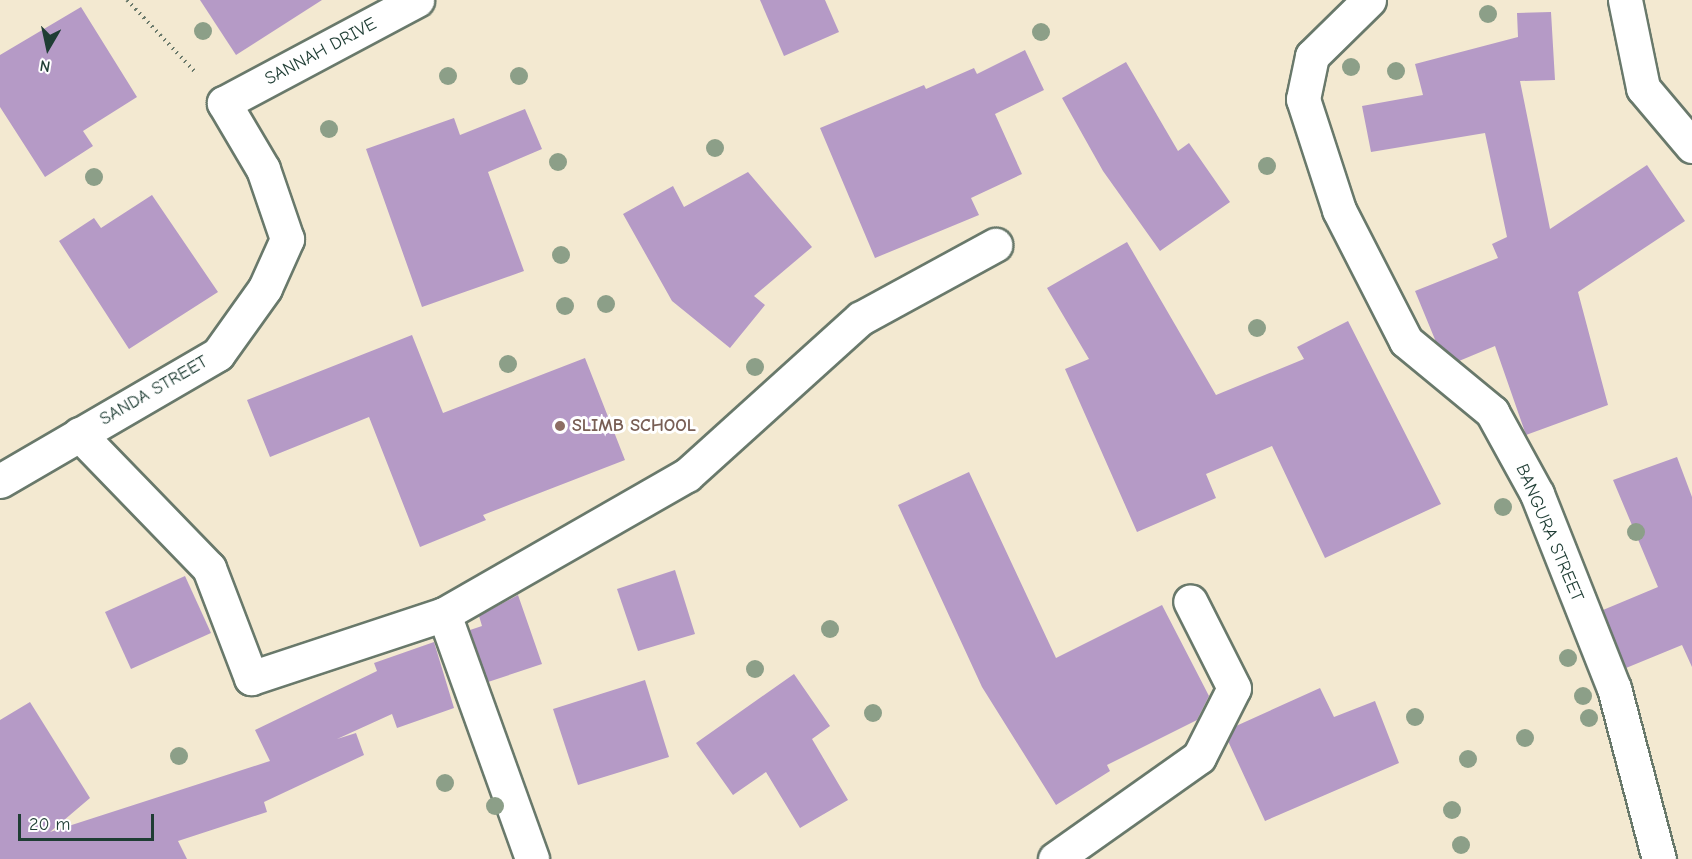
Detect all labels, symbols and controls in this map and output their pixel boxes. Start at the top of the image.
street label: SANNAH DRIVE [262,14,380,90]
north arrow [18,18,78,78]
text: N [39,56,52,75]
street label: SANDA STREET [96,351,212,431]
place label: SLIMB SCHOOL [572,415,696,437]
marker: SLIMB SCHOOL [553,419,567,433]
street label: BANGURA STREET [1510,461,1588,605]
scale bar [21,802,158,840]
text: 20 m [29,814,70,835]

